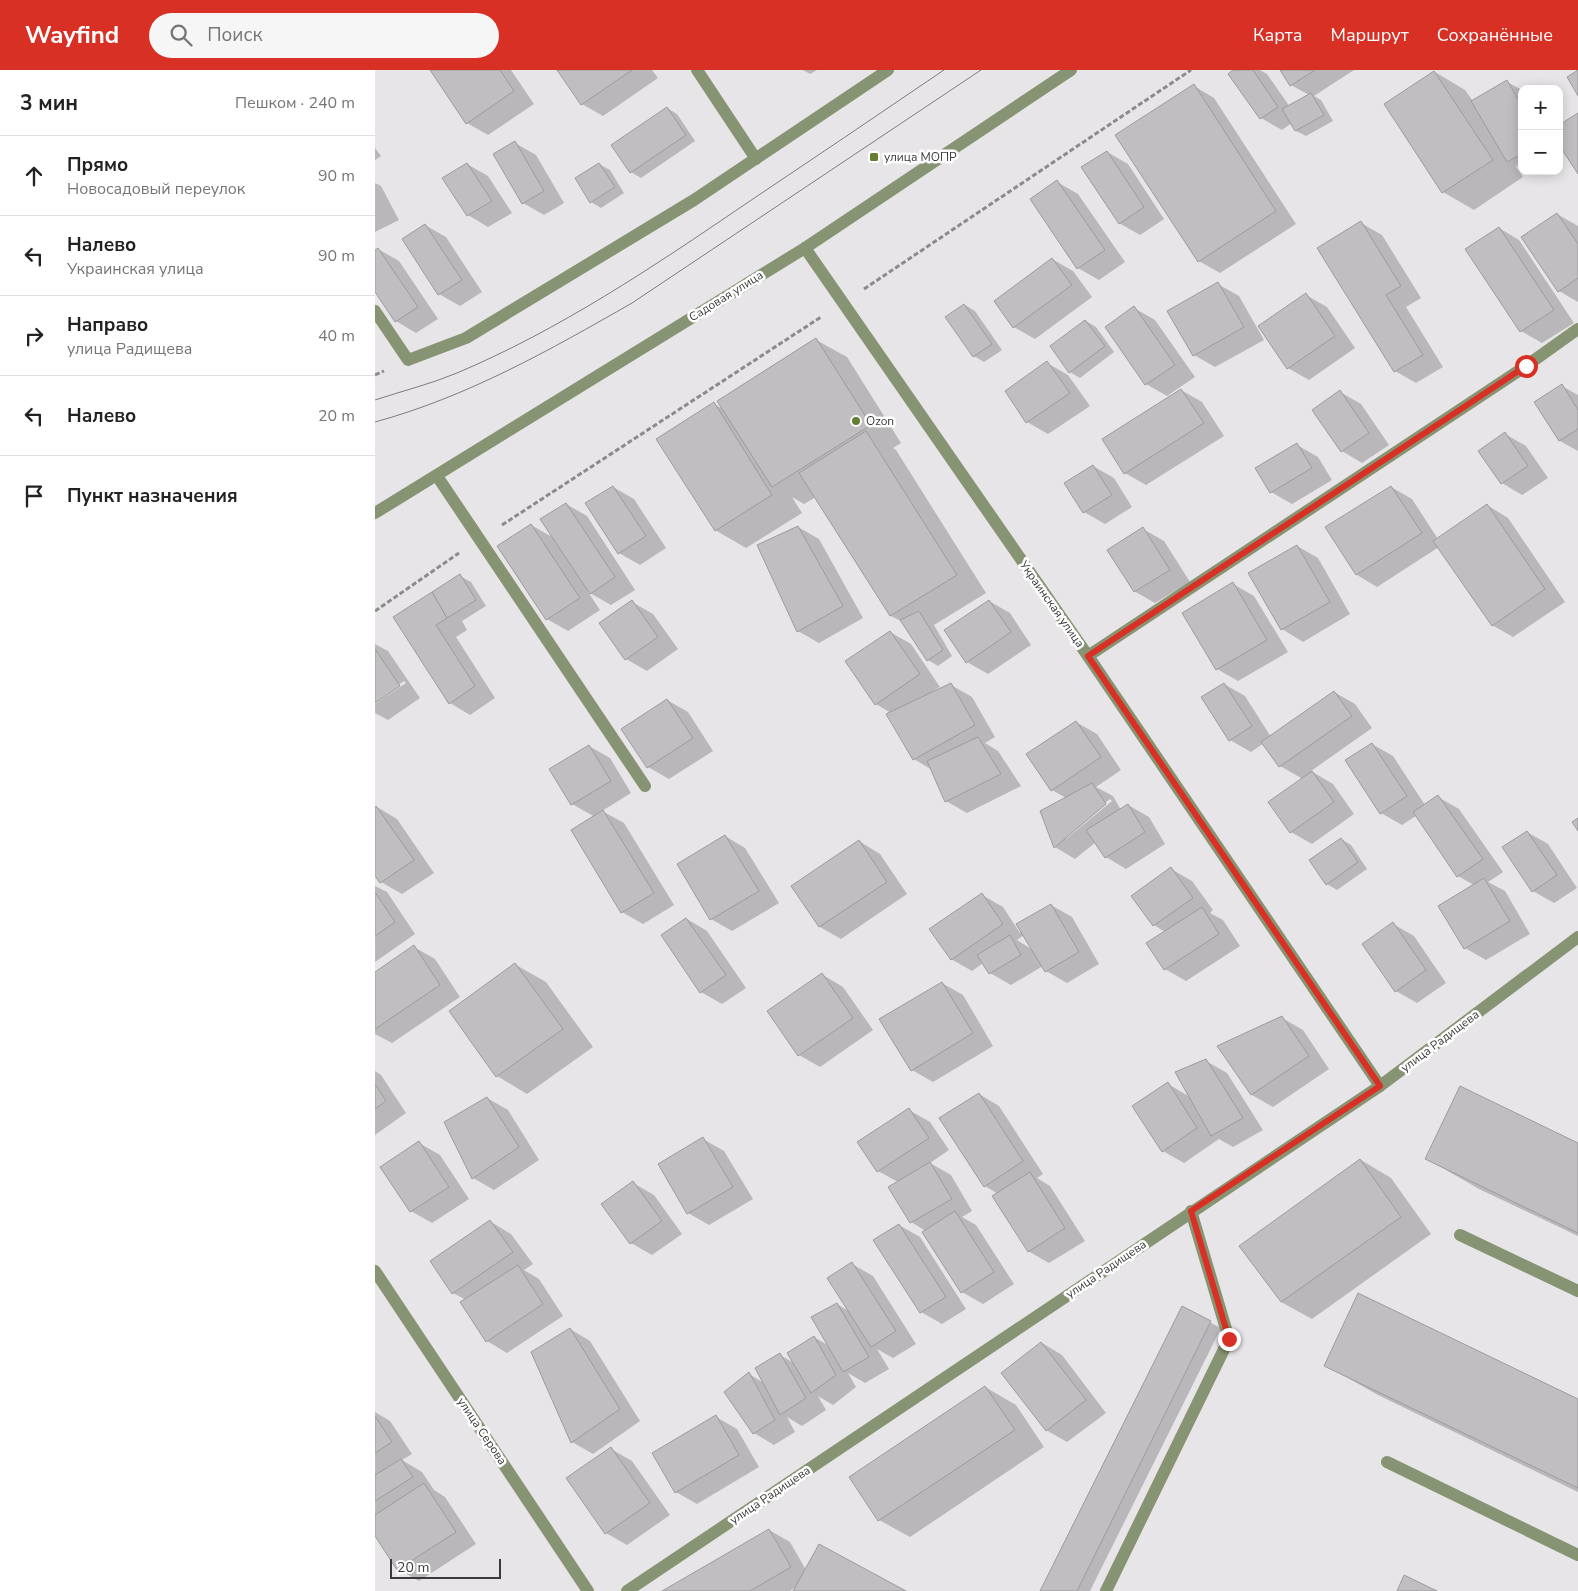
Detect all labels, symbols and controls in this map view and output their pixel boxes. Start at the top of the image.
search box [149,13,499,58]
text: Wayfind [25,19,119,51]
icon: search [167,21,195,49]
text: Поиск [207,22,262,48]
text: Карта [1253,23,1303,47]
text: Маршрут [1331,23,1409,47]
text: Сохранённые [1437,23,1553,47]
map controls [1518,85,1563,175]
button: + [1518,85,1563,130]
text: 3 мин [20,89,78,117]
text: Пешком · 240 m [235,92,355,114]
button: − [1518,130,1563,175]
place label: улица МОПР [884,149,957,165]
marker: улица МОПР [868,151,880,163]
text: Прямо [67,152,128,178]
icon: ahead [20,162,48,190]
text: 90 m [318,165,355,187]
text: Новосадовый переулок [67,178,245,200]
text: Налево [67,232,136,258]
icon: left [20,242,48,270]
text: 90 m [318,245,355,267]
text: Украинская улица [67,258,204,280]
street label: Садовая улица [686,267,766,325]
text: Направо [67,312,148,338]
icon: right [20,322,48,350]
text: 40 m [318,325,355,347]
text: улица Радищева [67,338,192,360]
route start [1515,355,1538,378]
icon: left [20,402,48,430]
text: Налево [67,403,136,429]
text: 20 m [318,405,355,427]
place label: Ozon [866,413,894,429]
marker: Ozon [850,415,862,427]
icon: arrive [20,482,48,510]
text: Пункт назначения [67,483,238,509]
street label: Украинская улица [1015,557,1088,651]
street label: улица Радищева [1398,1006,1482,1076]
street label: улица Радищева [1063,1236,1149,1302]
route end [1218,1328,1241,1351]
street label: улица Серова [454,1394,510,1468]
street label: улица Радищева [727,1462,813,1528]
scale bar [390,1556,501,1579]
text: 20 m [397,1558,429,1577]

